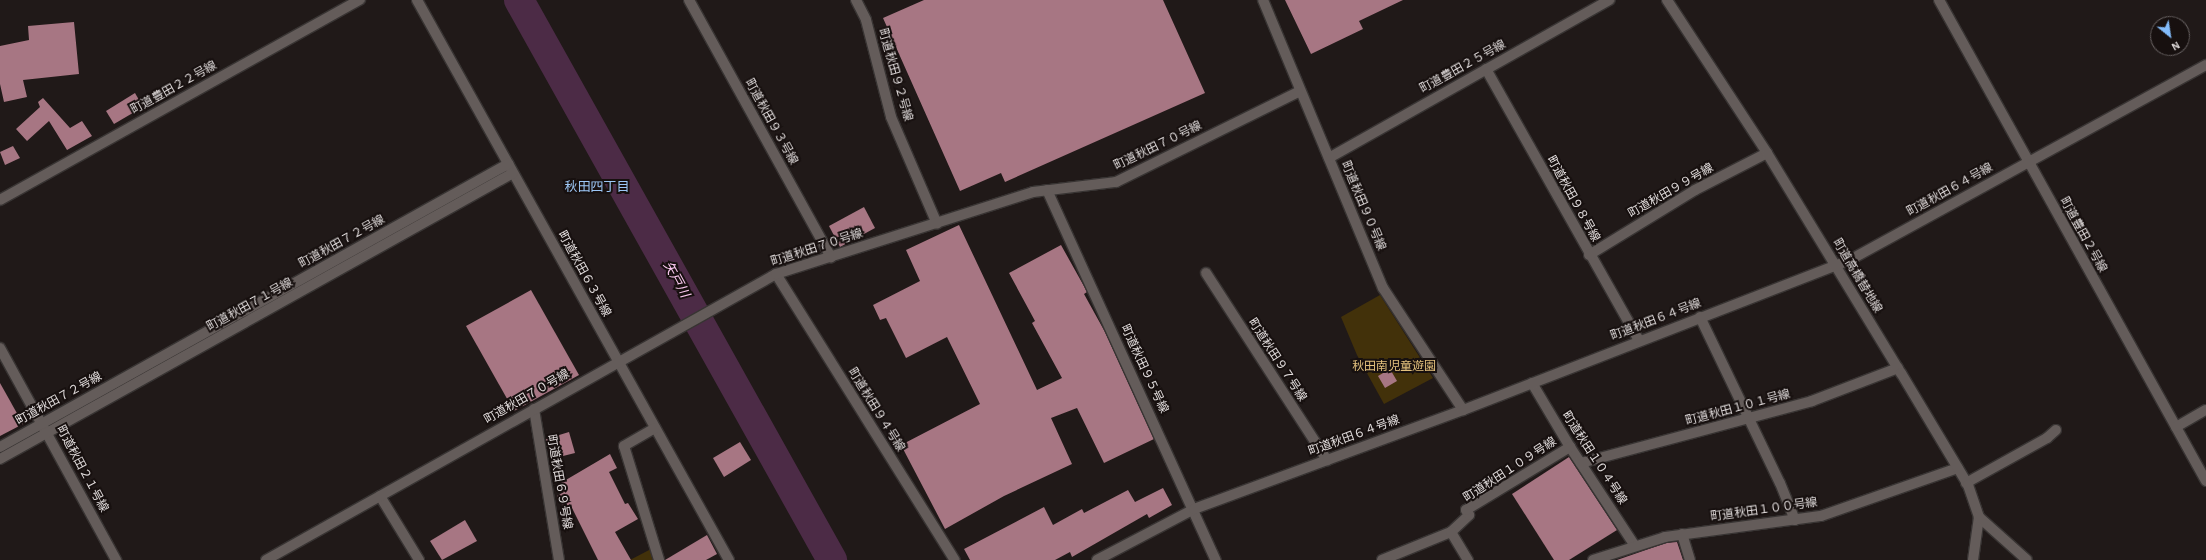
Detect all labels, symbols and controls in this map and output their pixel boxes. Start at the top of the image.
north arrow [2150,16,2190,56]
street label: 町道秋田９２号線 [875,27,915,123]
street label: 町道豊田２５号線 [1418,37,1508,97]
text: N [2170,39,2182,53]
street label: 町道豊田２２号線 [129,58,219,118]
street label: 町道秋田９３号線 [741,77,801,167]
street label: 町道秋田７０号線 [1112,118,1204,174]
street label: 町道秋田９８号線 [1543,154,1603,244]
street label: 町道秋田９０号線 [1338,159,1388,253]
street label: 町道秋田６４号線 [1905,160,1995,220]
street label: 町道秋田９９号線 [1626,161,1716,221]
district label: 秋田四丁目 [565,180,629,196]
street label: 町道豊田２号線 [2056,195,2110,275]
street label: 町道秋田７２号線 [297,212,387,272]
street label: 町道秋田７０号線 [769,226,865,270]
street label: 町道秋田６３号線 [554,229,614,319]
street label: 町道高橋替地線 [1829,236,1885,316]
water label: 矢戸川 [659,259,691,301]
street label: 町道秋田７１号線 [205,275,295,335]
street label: 町道秋田６４号線 [1609,296,1703,344]
street label: 町道秋田９７号線 [1245,316,1309,404]
street label: 町道秋田９５号線 [1117,322,1171,416]
park label: 秋田南児童遊園 [1352,360,1436,374]
street label: 町道秋田９４号線 [844,365,908,455]
street label: 町道秋田７０号線 [482,367,572,427]
street label: 町道秋田７２号線 [14,369,104,429]
street label: 町道秋田１０１号線 [1684,387,1792,429]
street label: 町道秋田１０４号線 [1559,409,1629,507]
street label: 町道秋田６４号線 [1306,413,1402,459]
street label: 町道秋田２１号線 [53,423,111,515]
street label: 町道秋田６９号線 [544,433,574,531]
street label: 町道秋田１０９号線 [1461,435,1559,505]
street label: 町道秋田１００号線 [1710,495,1818,525]

